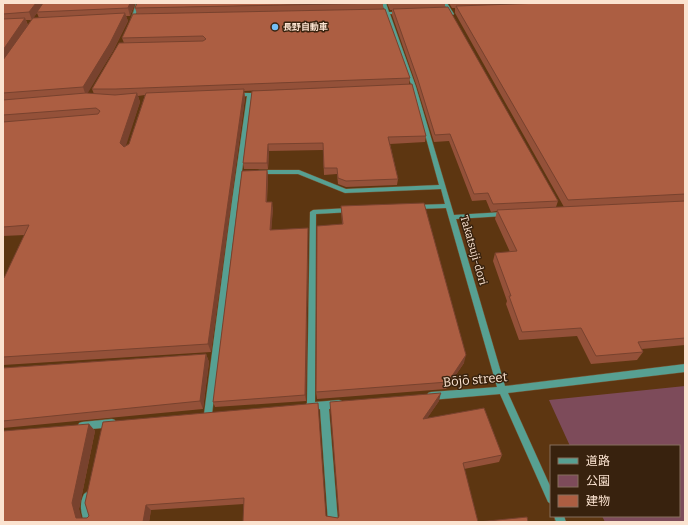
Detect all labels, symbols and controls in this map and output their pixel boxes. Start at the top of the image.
marker: 長野自動車 [270,22,280,32]
place label: 長野自動車 [283,22,328,32]
street label: Takatsuji-dori [457,214,490,287]
street label: Bōjō street [442,369,508,390]
legend [550,445,680,517]
text: 道路 [586,454,610,468]
text: 公園 [586,474,610,488]
text: 建物 [586,494,610,508]

